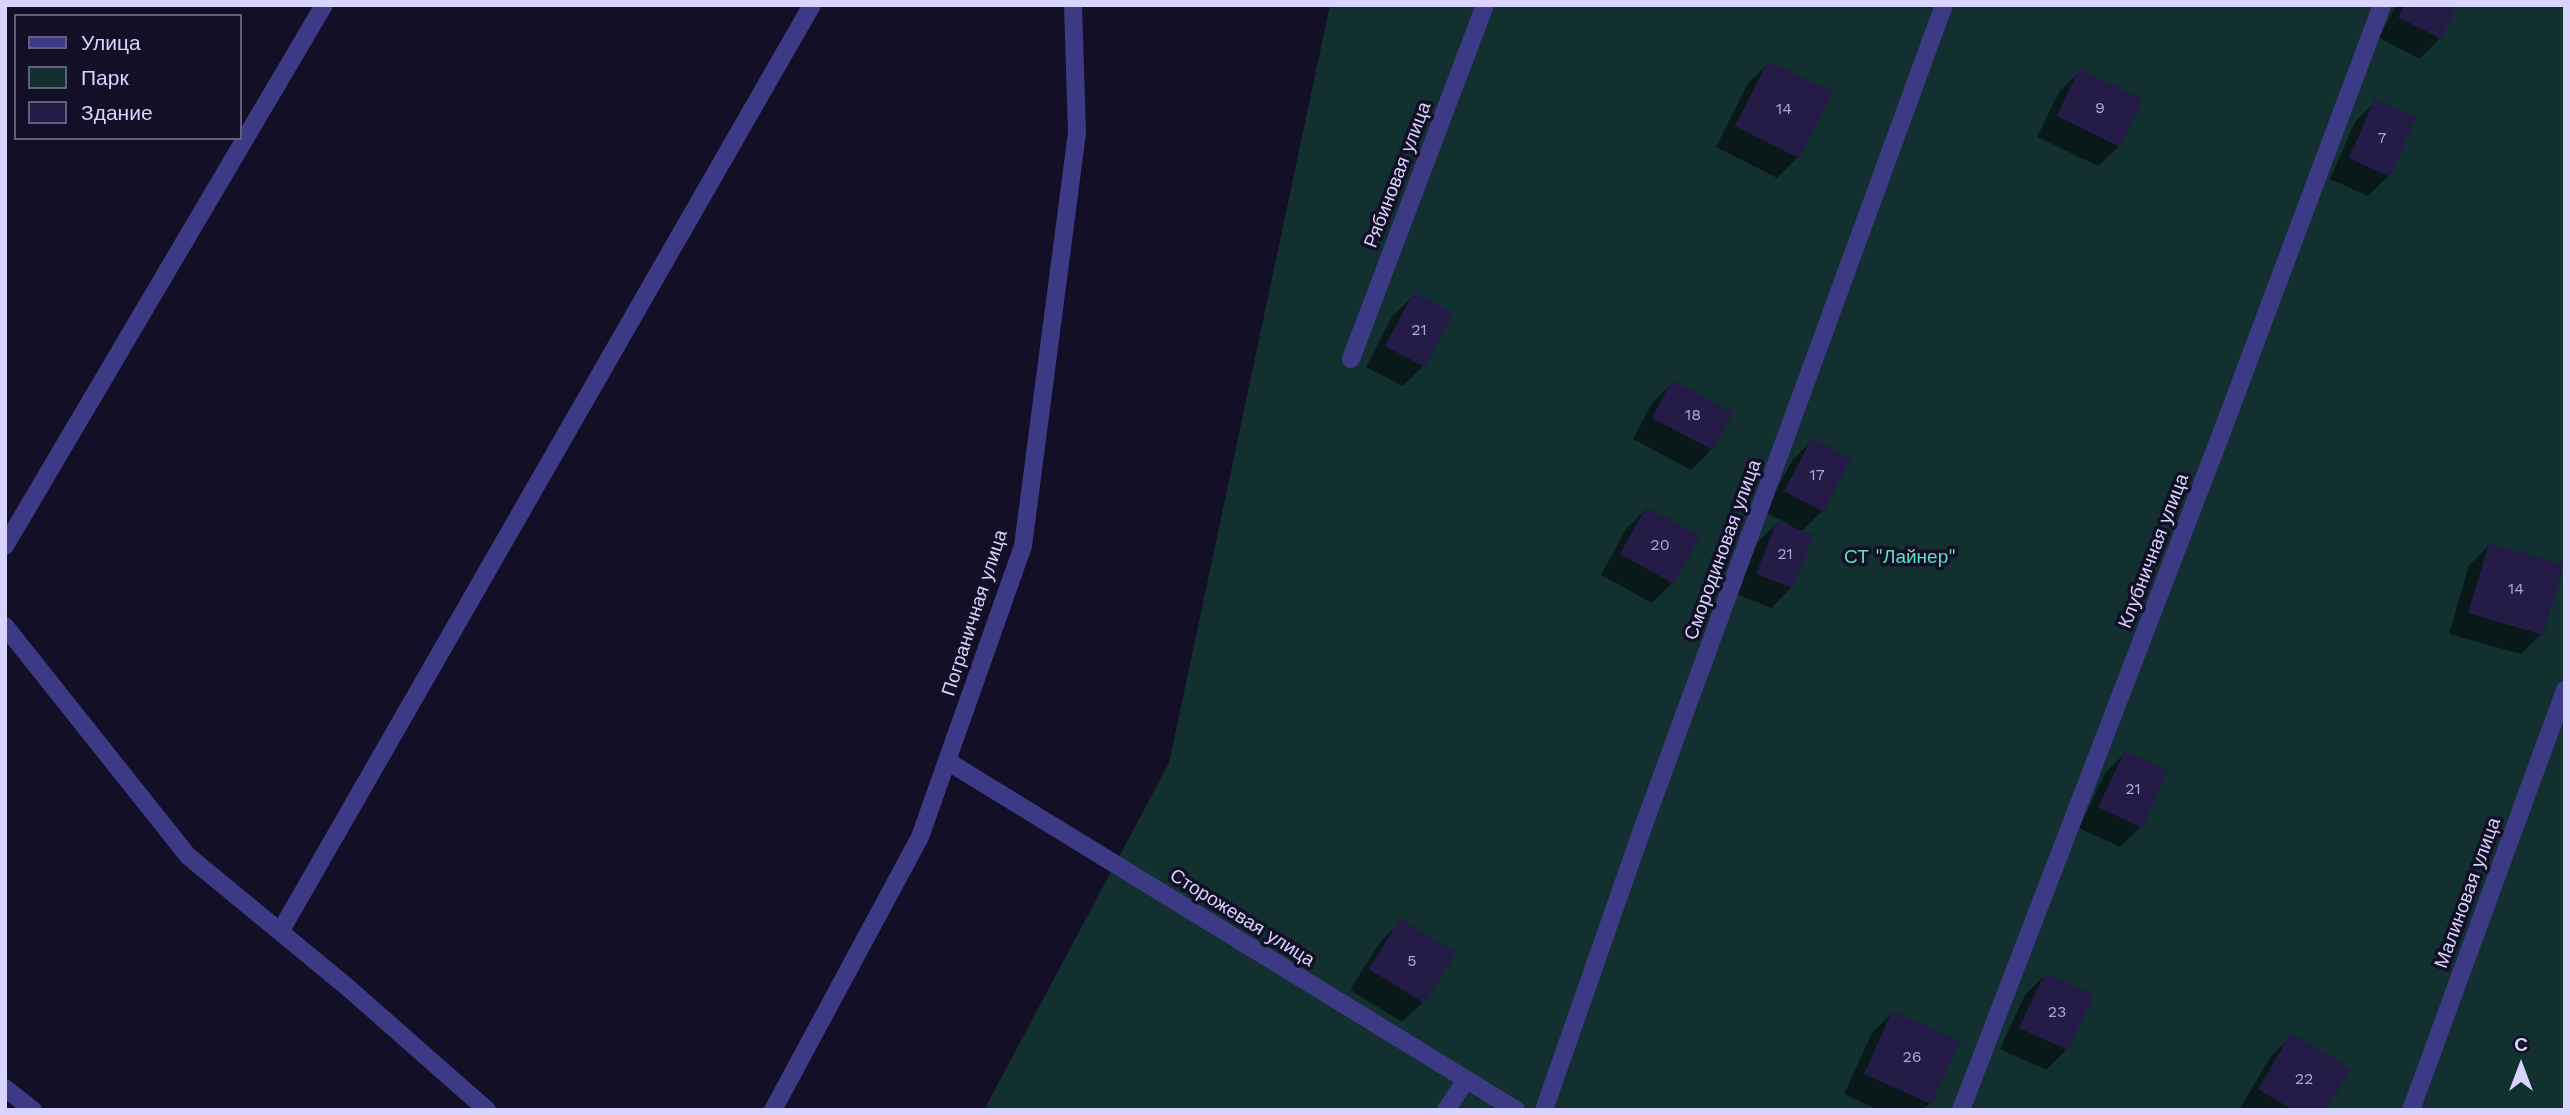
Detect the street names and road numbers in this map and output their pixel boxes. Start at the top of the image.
street label: Рябиновая улица [1360,99,1436,251]
street label: Смородиновая улица [1680,457,1766,643]
street label: Клубничная улица [2114,470,2194,632]
street label: Пограничная улица [937,527,1013,699]
street label: Малиновая улица [2430,814,2506,972]
street label: Сторожевая улица [1165,864,1319,972]

